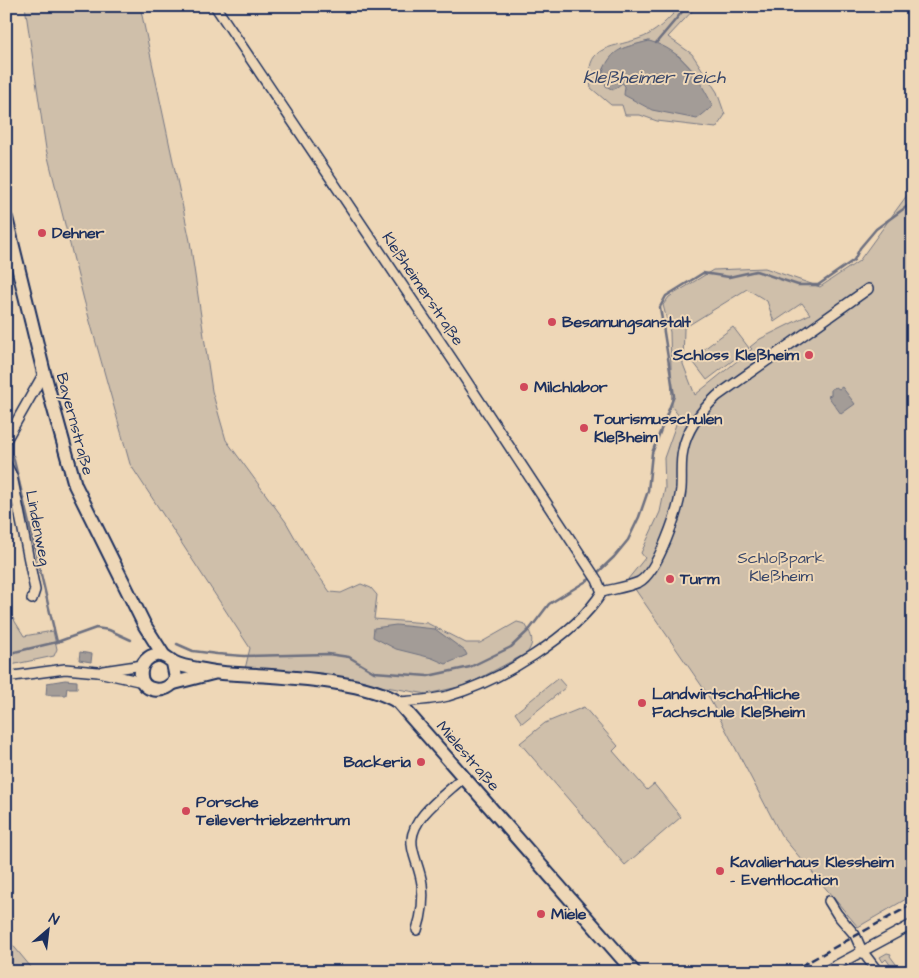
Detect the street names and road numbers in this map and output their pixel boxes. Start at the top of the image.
street label: Kleßheimerstraße [377,228,469,350]
street label: Bayernstraße [50,370,99,478]
street label: Lindenweg [19,488,56,568]
street label: Mielestraße [431,716,505,796]

